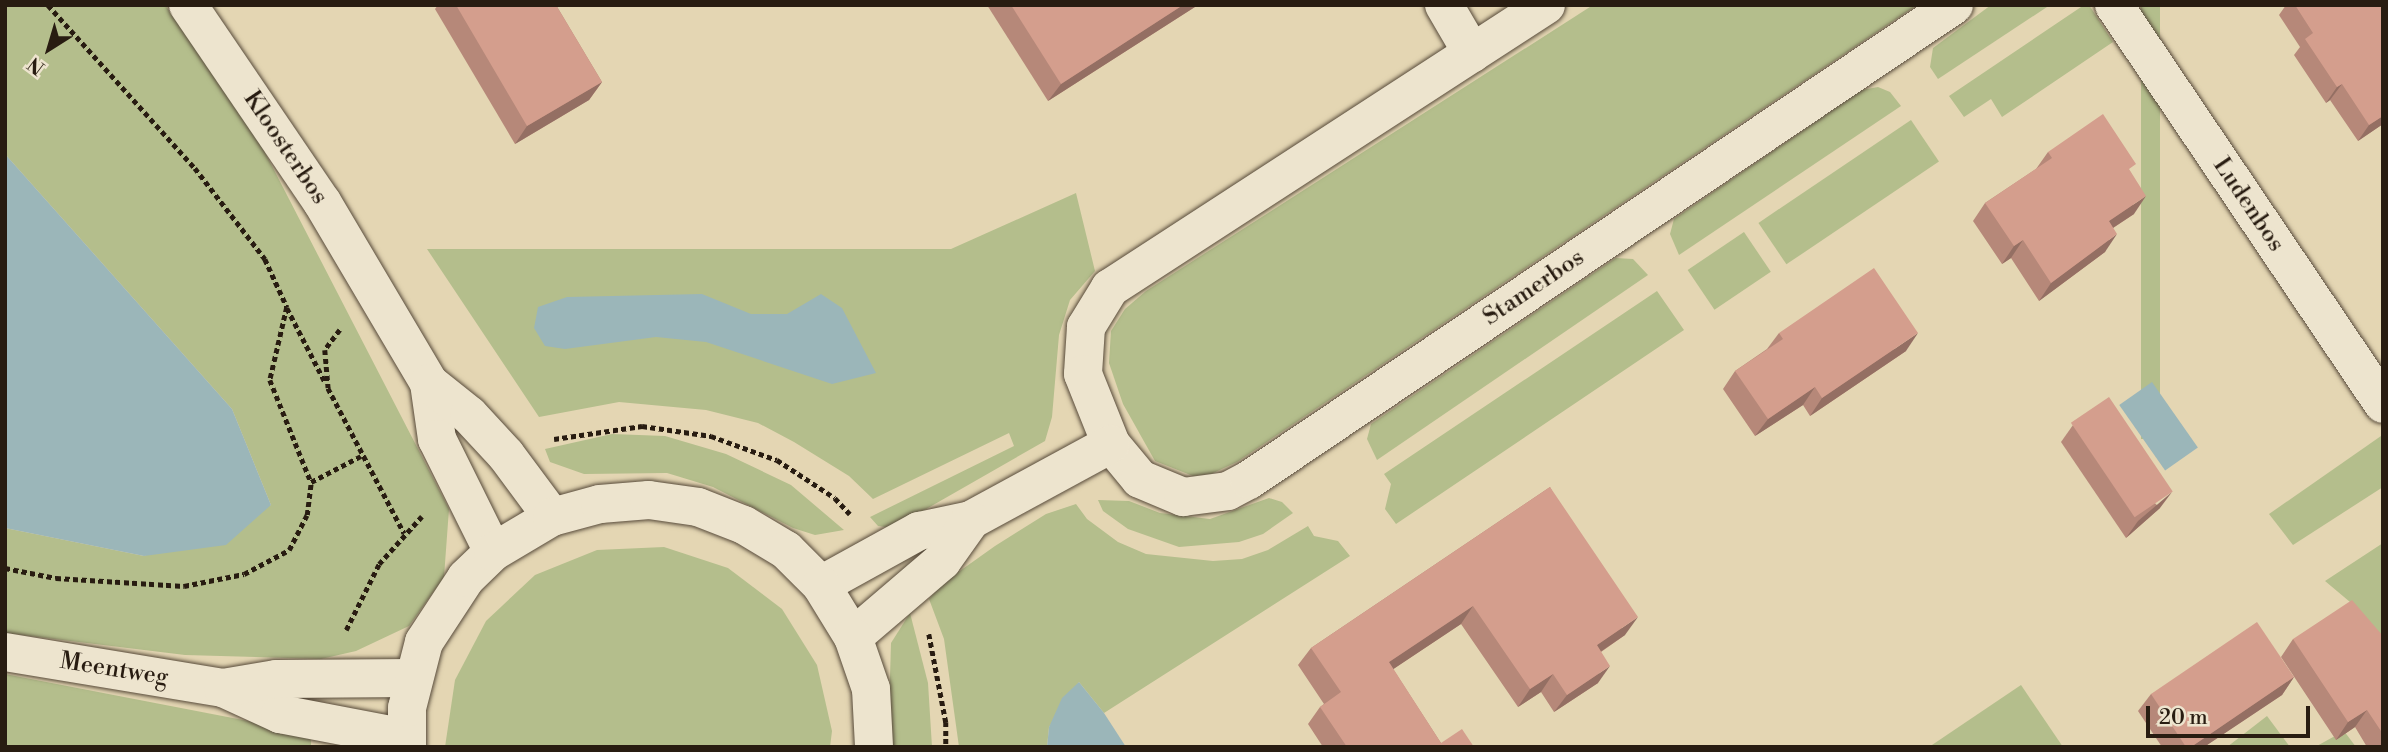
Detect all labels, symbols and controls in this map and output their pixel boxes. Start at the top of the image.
north arrow [14,14,84,84]
text: N [23,52,50,80]
street label: Kloosterbos [237,86,333,210]
street label: Ludenbos [2206,152,2290,258]
street label: Stamerbos [1478,244,1590,332]
street label: Meentweg [58,647,170,693]
scale bar [2150,692,2314,736]
text: 20 m [2159,705,2208,731]

